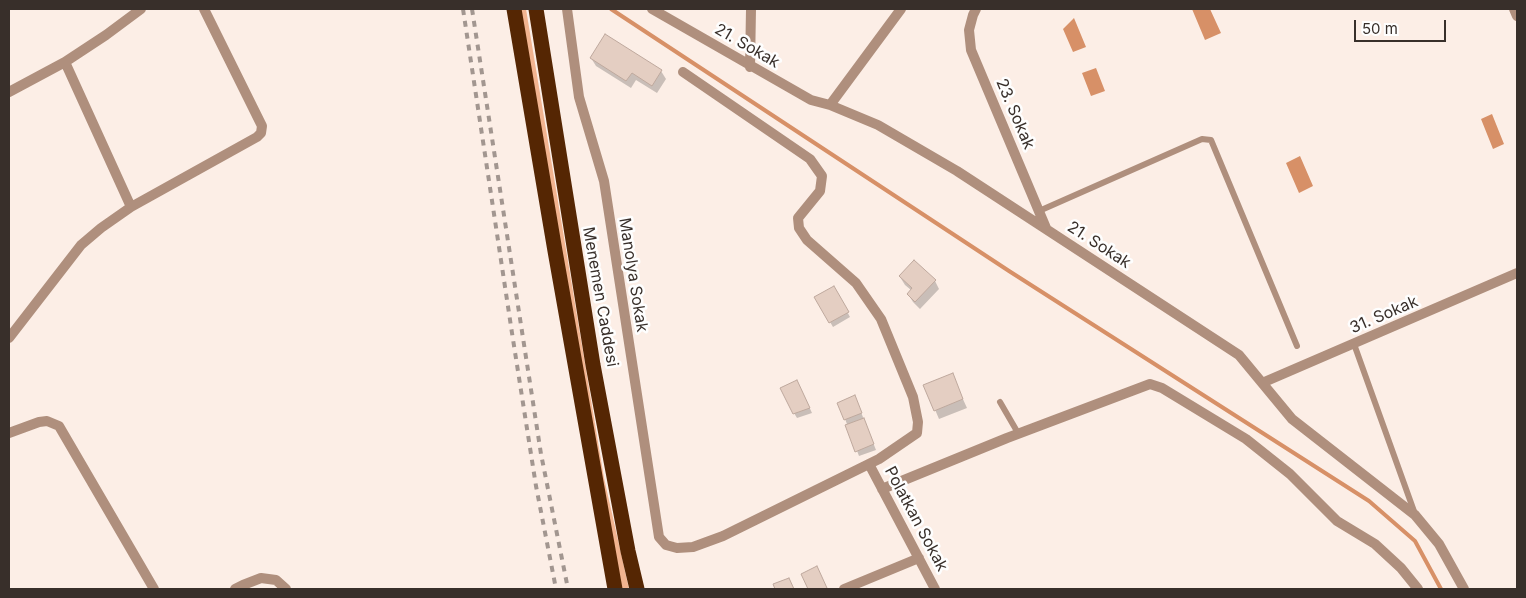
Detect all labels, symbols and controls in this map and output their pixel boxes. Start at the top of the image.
scale bar [1356,10,1448,42]
text: 50 m [1362,19,1398,38]
street label: 21. Sokak [711,20,783,72]
street label: 23. Sokak [992,76,1038,152]
street label: Manolya Sokak [615,217,651,333]
street label: 21. Sokak [1064,217,1134,273]
street label: Menemen Caddesi [578,226,622,368]
street label: 31. Sokak [1347,292,1421,338]
street label: Polatkan Sokak [880,463,952,575]

